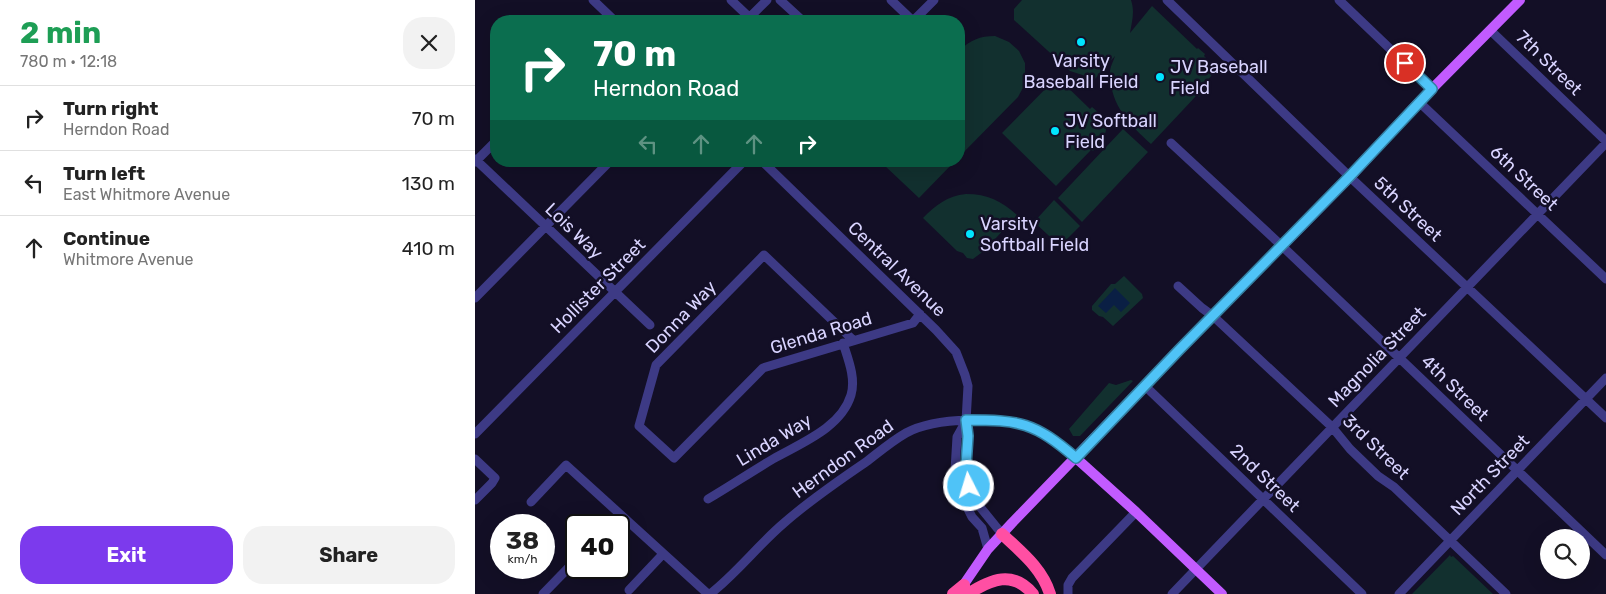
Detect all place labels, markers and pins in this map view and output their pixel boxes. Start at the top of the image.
marker: Varsity Baseball Field [1075,36,1087,48]
pin [1384,42,1426,84]
place label: Varsity Baseball Field [1023,50,1139,93]
place label: JV Baseball Field [1170,56,1268,99]
marker: JV Baseball Field [1154,71,1166,83]
place label: JV Softball Field [1065,110,1157,153]
marker: JV Softball Field [1049,125,1061,137]
place label: Varsity Softball Field [980,213,1089,256]
marker: Varsity Softball Field [964,228,976,240]

